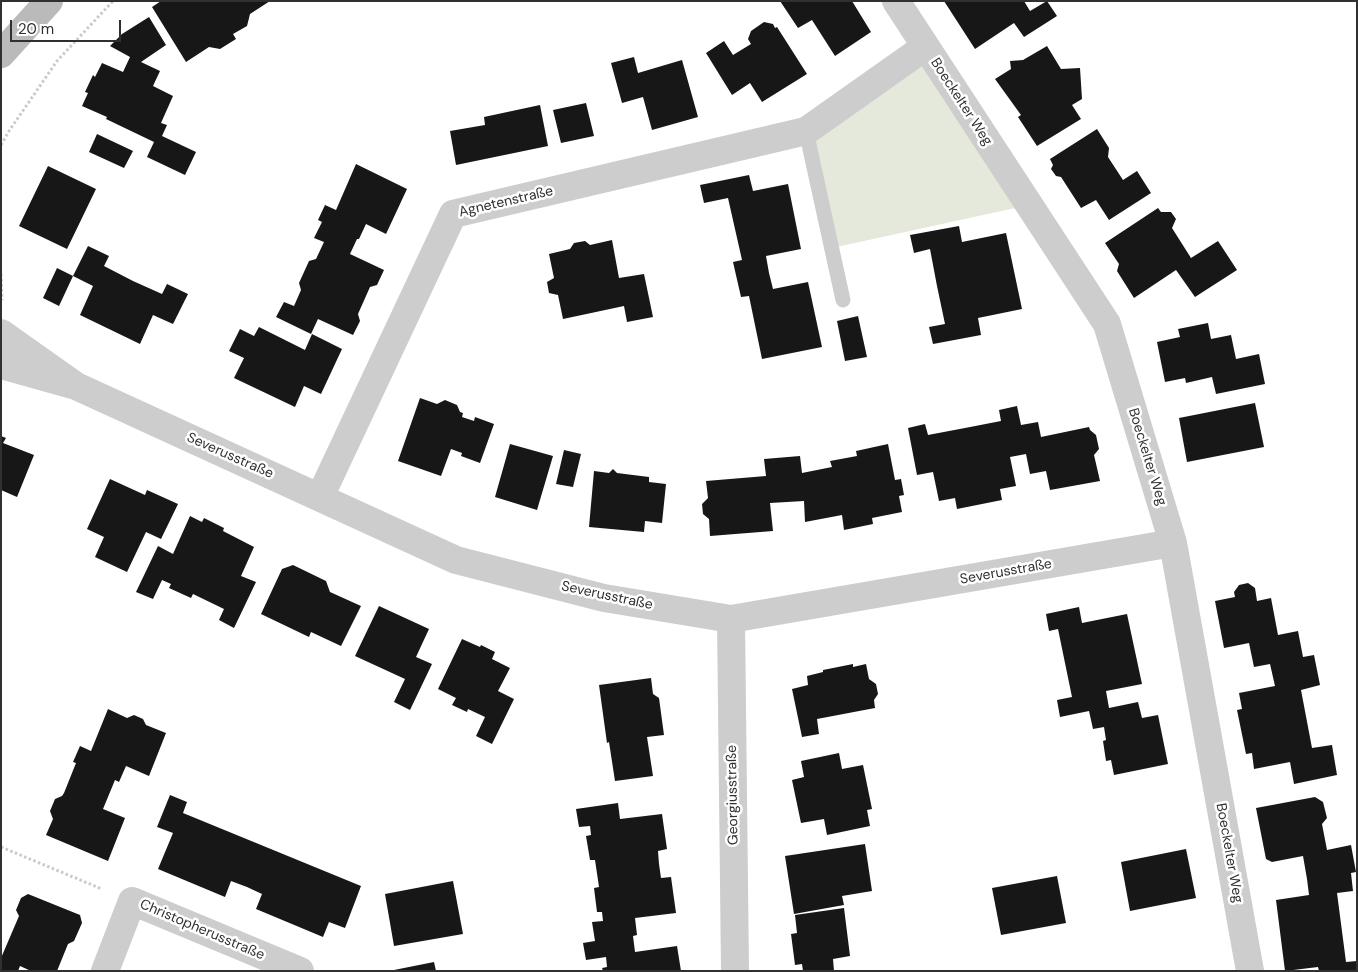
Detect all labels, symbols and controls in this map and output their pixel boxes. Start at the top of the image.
scale bar [12,10,124,42]
text: 20 m [18,19,54,39]
street label: Boeckelter Weg [926,55,996,149]
street label: Agnetenstraße [457,183,555,221]
street label: Boeckelter Weg [1124,406,1170,508]
street label: Severusstraße [184,429,276,483]
street label: Severusstraße [959,556,1053,588]
street label: Severusstraße [560,578,654,614]
street label: Georgiusstraße [724,745,742,845]
street label: Boeckelter Weg [1212,802,1246,904]
street label: Christopherusstraße [137,896,267,964]

